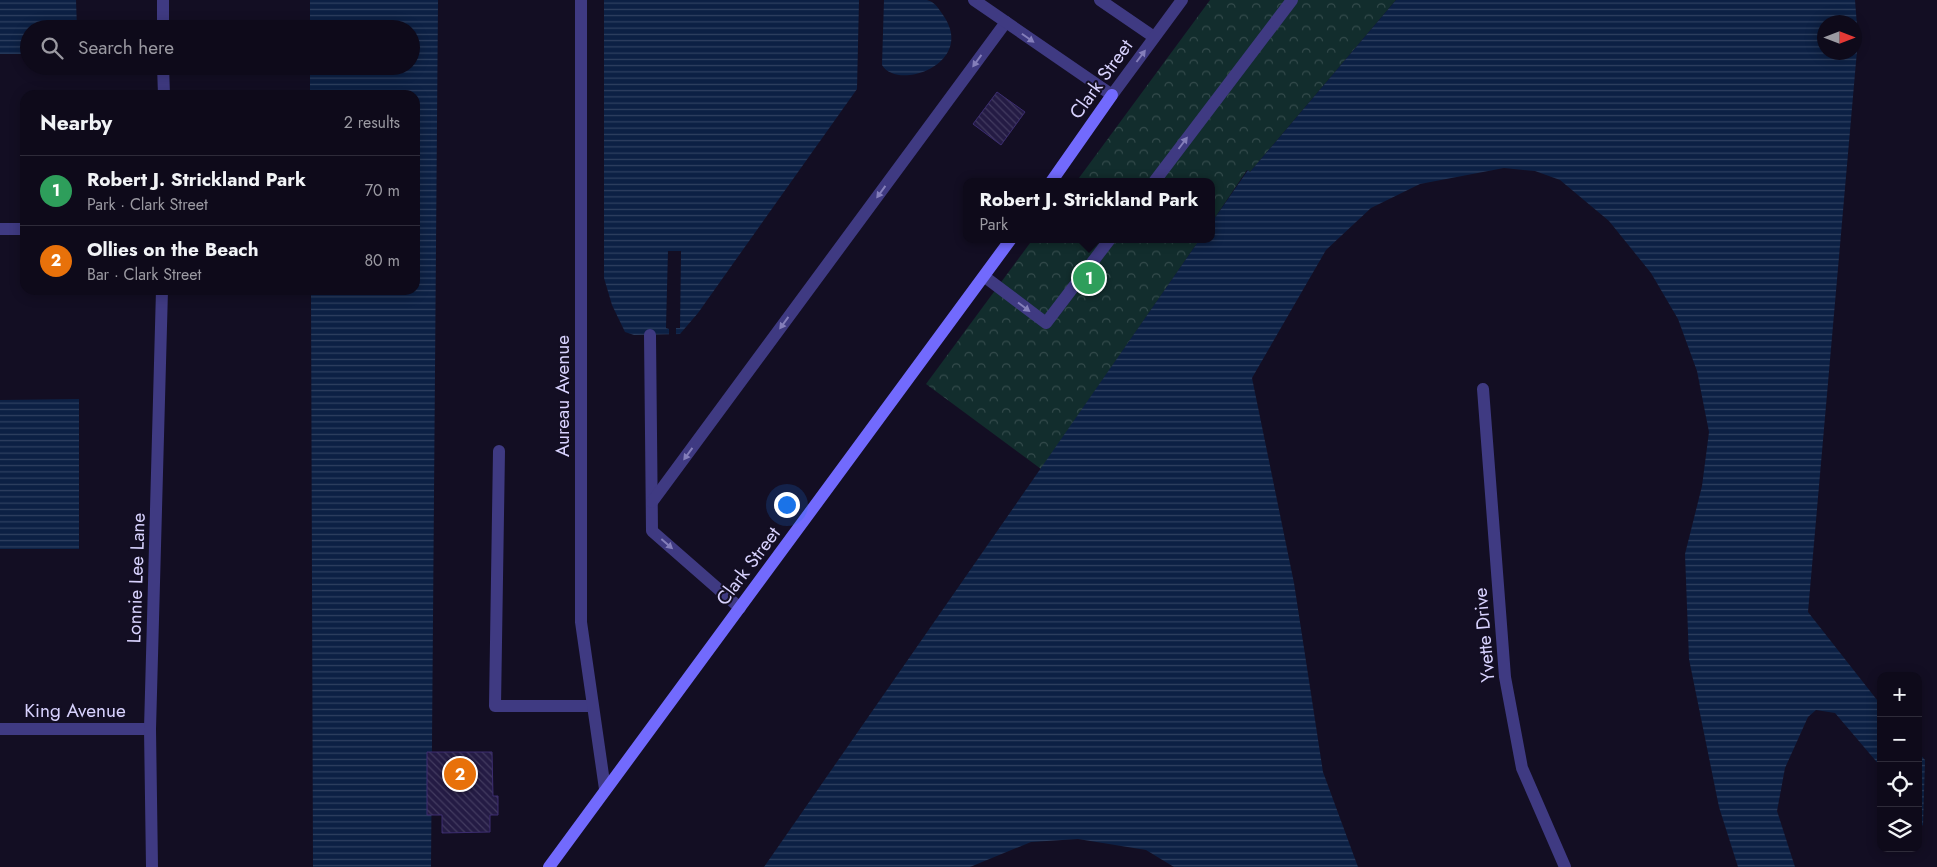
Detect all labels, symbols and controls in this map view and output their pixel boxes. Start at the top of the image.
north arrow [1817,15,1862,60]
search box [20,20,420,75]
one-way arrow [1022,33,1035,43]
street label: Clark Street [1063,33,1139,124]
icon: search [38,34,66,62]
text: Search here [78,34,174,61]
one-way arrow [1135,50,1146,63]
one-way arrow [972,54,982,68]
text: Nearby [40,108,112,138]
text: 2 results [344,111,400,134]
one-way arrow [1178,136,1188,150]
text: Robert J. Strickland Park [87,166,306,193]
popup [963,178,1215,243]
text: 1 [52,179,60,202]
text: 70 m [365,179,400,202]
one-way arrow [875,185,886,198]
text: Robert J. Strickland Park [979,186,1199,213]
text: Park · Clark Street [87,193,208,216]
text: Park [979,213,1008,236]
text: Ollies on the Beach [87,236,259,263]
text: 2 [51,249,61,272]
text: 80 m [364,249,400,272]
pin: 1 [1073,259,1105,297]
text: Bar · Clark Street [87,263,201,286]
one-way arrow [1017,301,1030,312]
one-way arrow [779,316,789,330]
street label: Aureau Avenue [549,335,576,457]
one-way arrow [683,447,693,461]
your location [774,492,800,518]
street label: Lonnie Lee Lane [120,512,152,644]
street label: Clark Street [709,521,787,611]
one-way arrow [661,538,673,550]
street label: Yvette Drive [1466,586,1502,683]
map controls [1877,672,1922,852]
button: + [1877,672,1922,717]
street label: King Avenue [24,697,126,724]
button: − [1877,717,1922,762]
pin: 2 [444,755,476,793]
button: locate [1877,762,1922,807]
button: layers [1877,807,1922,852]

